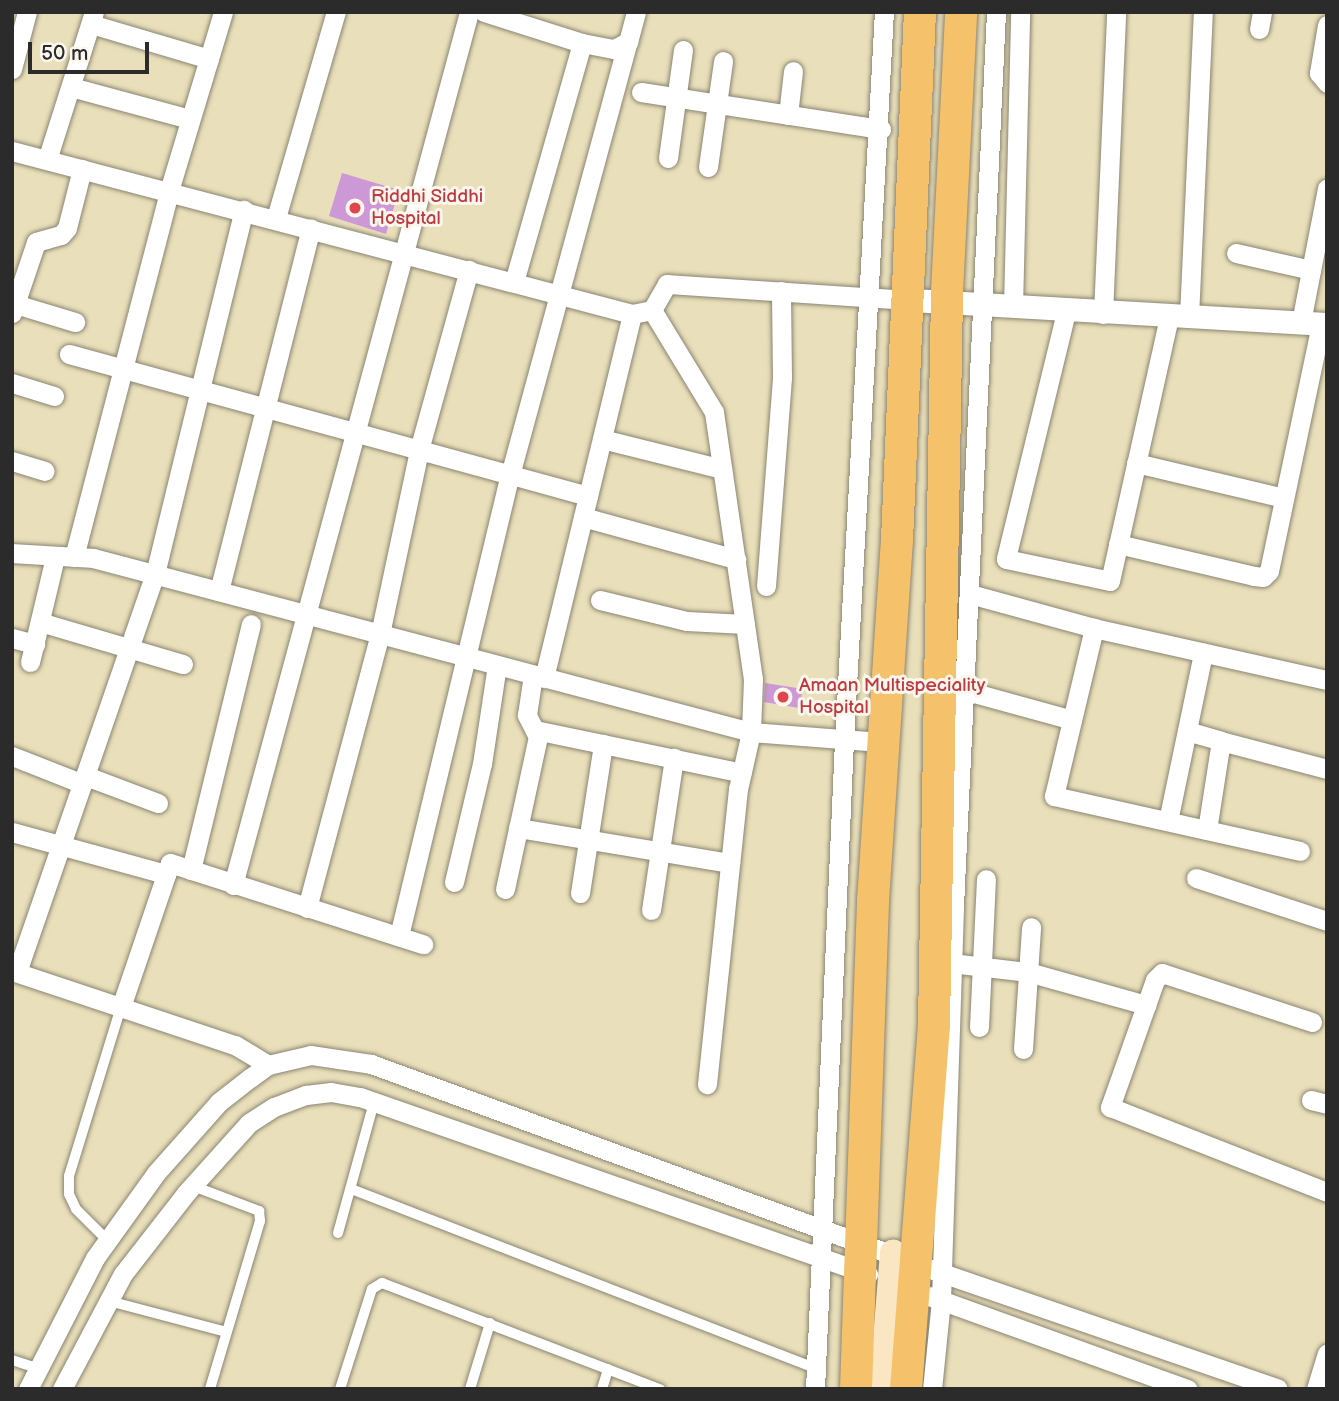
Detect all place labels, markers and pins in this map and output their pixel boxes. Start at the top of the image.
place label: Riddhi Siddhi Hospital [371,186,483,230]
marker: Riddhi Siddhi Hospital [345,198,365,218]
place label: Amaan Multispeciality Hospital [799,675,985,719]
marker: Amaan Multispeciality Hospital [773,687,793,707]

